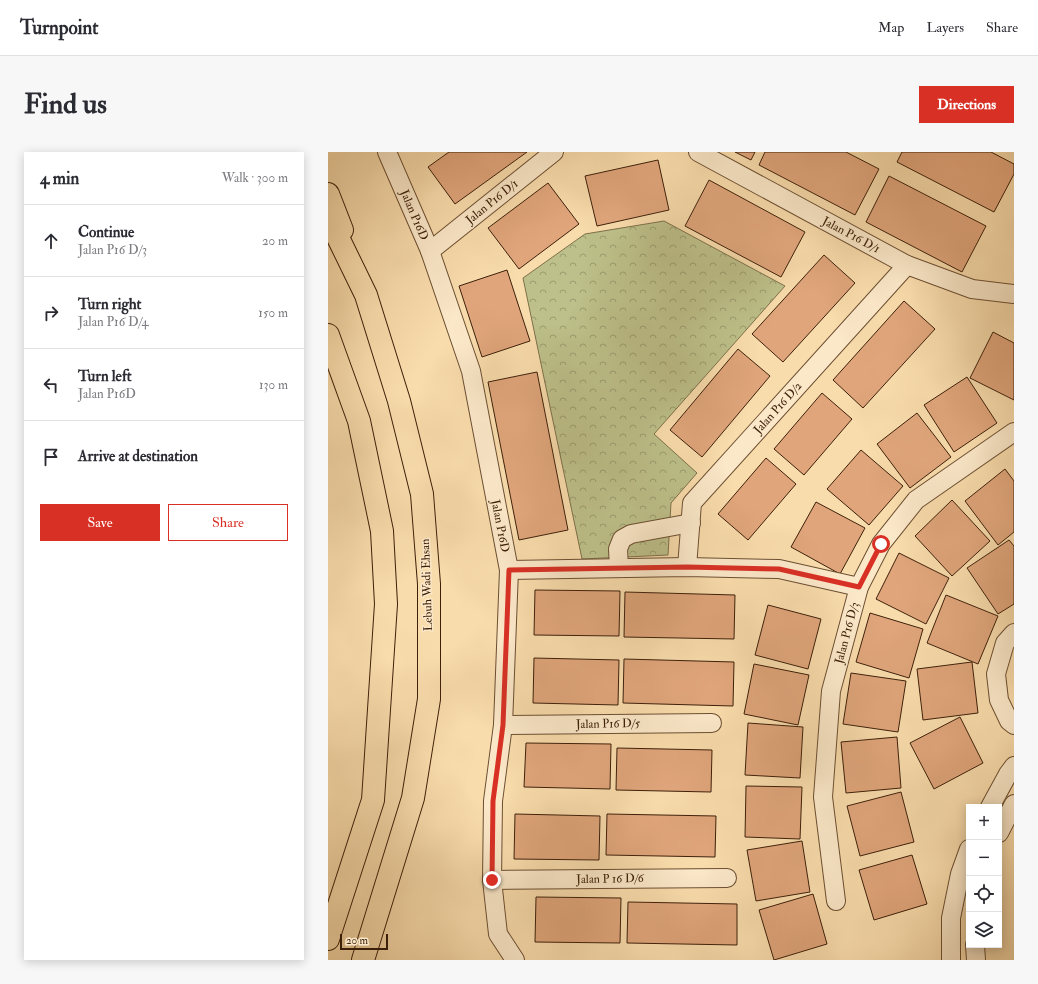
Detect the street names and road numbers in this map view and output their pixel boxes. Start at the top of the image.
street label: Jalan P16 D/1 [462,176,521,228]
street label: Jalan P16D [396,187,431,243]
street label: Jalan P16 D/1 [819,213,882,256]
street label: Jalan P16 D/2 [750,379,805,438]
street label: Jalan P16D [487,497,512,554]
street label: Lebuh Wadi Ehsan [418,539,436,631]
street label: Jalan P16 D/3 [831,600,862,667]
street label: Jalan P16 D/5 [575,716,641,732]
street label: Jalan P 16 D/6 [575,871,645,887]

